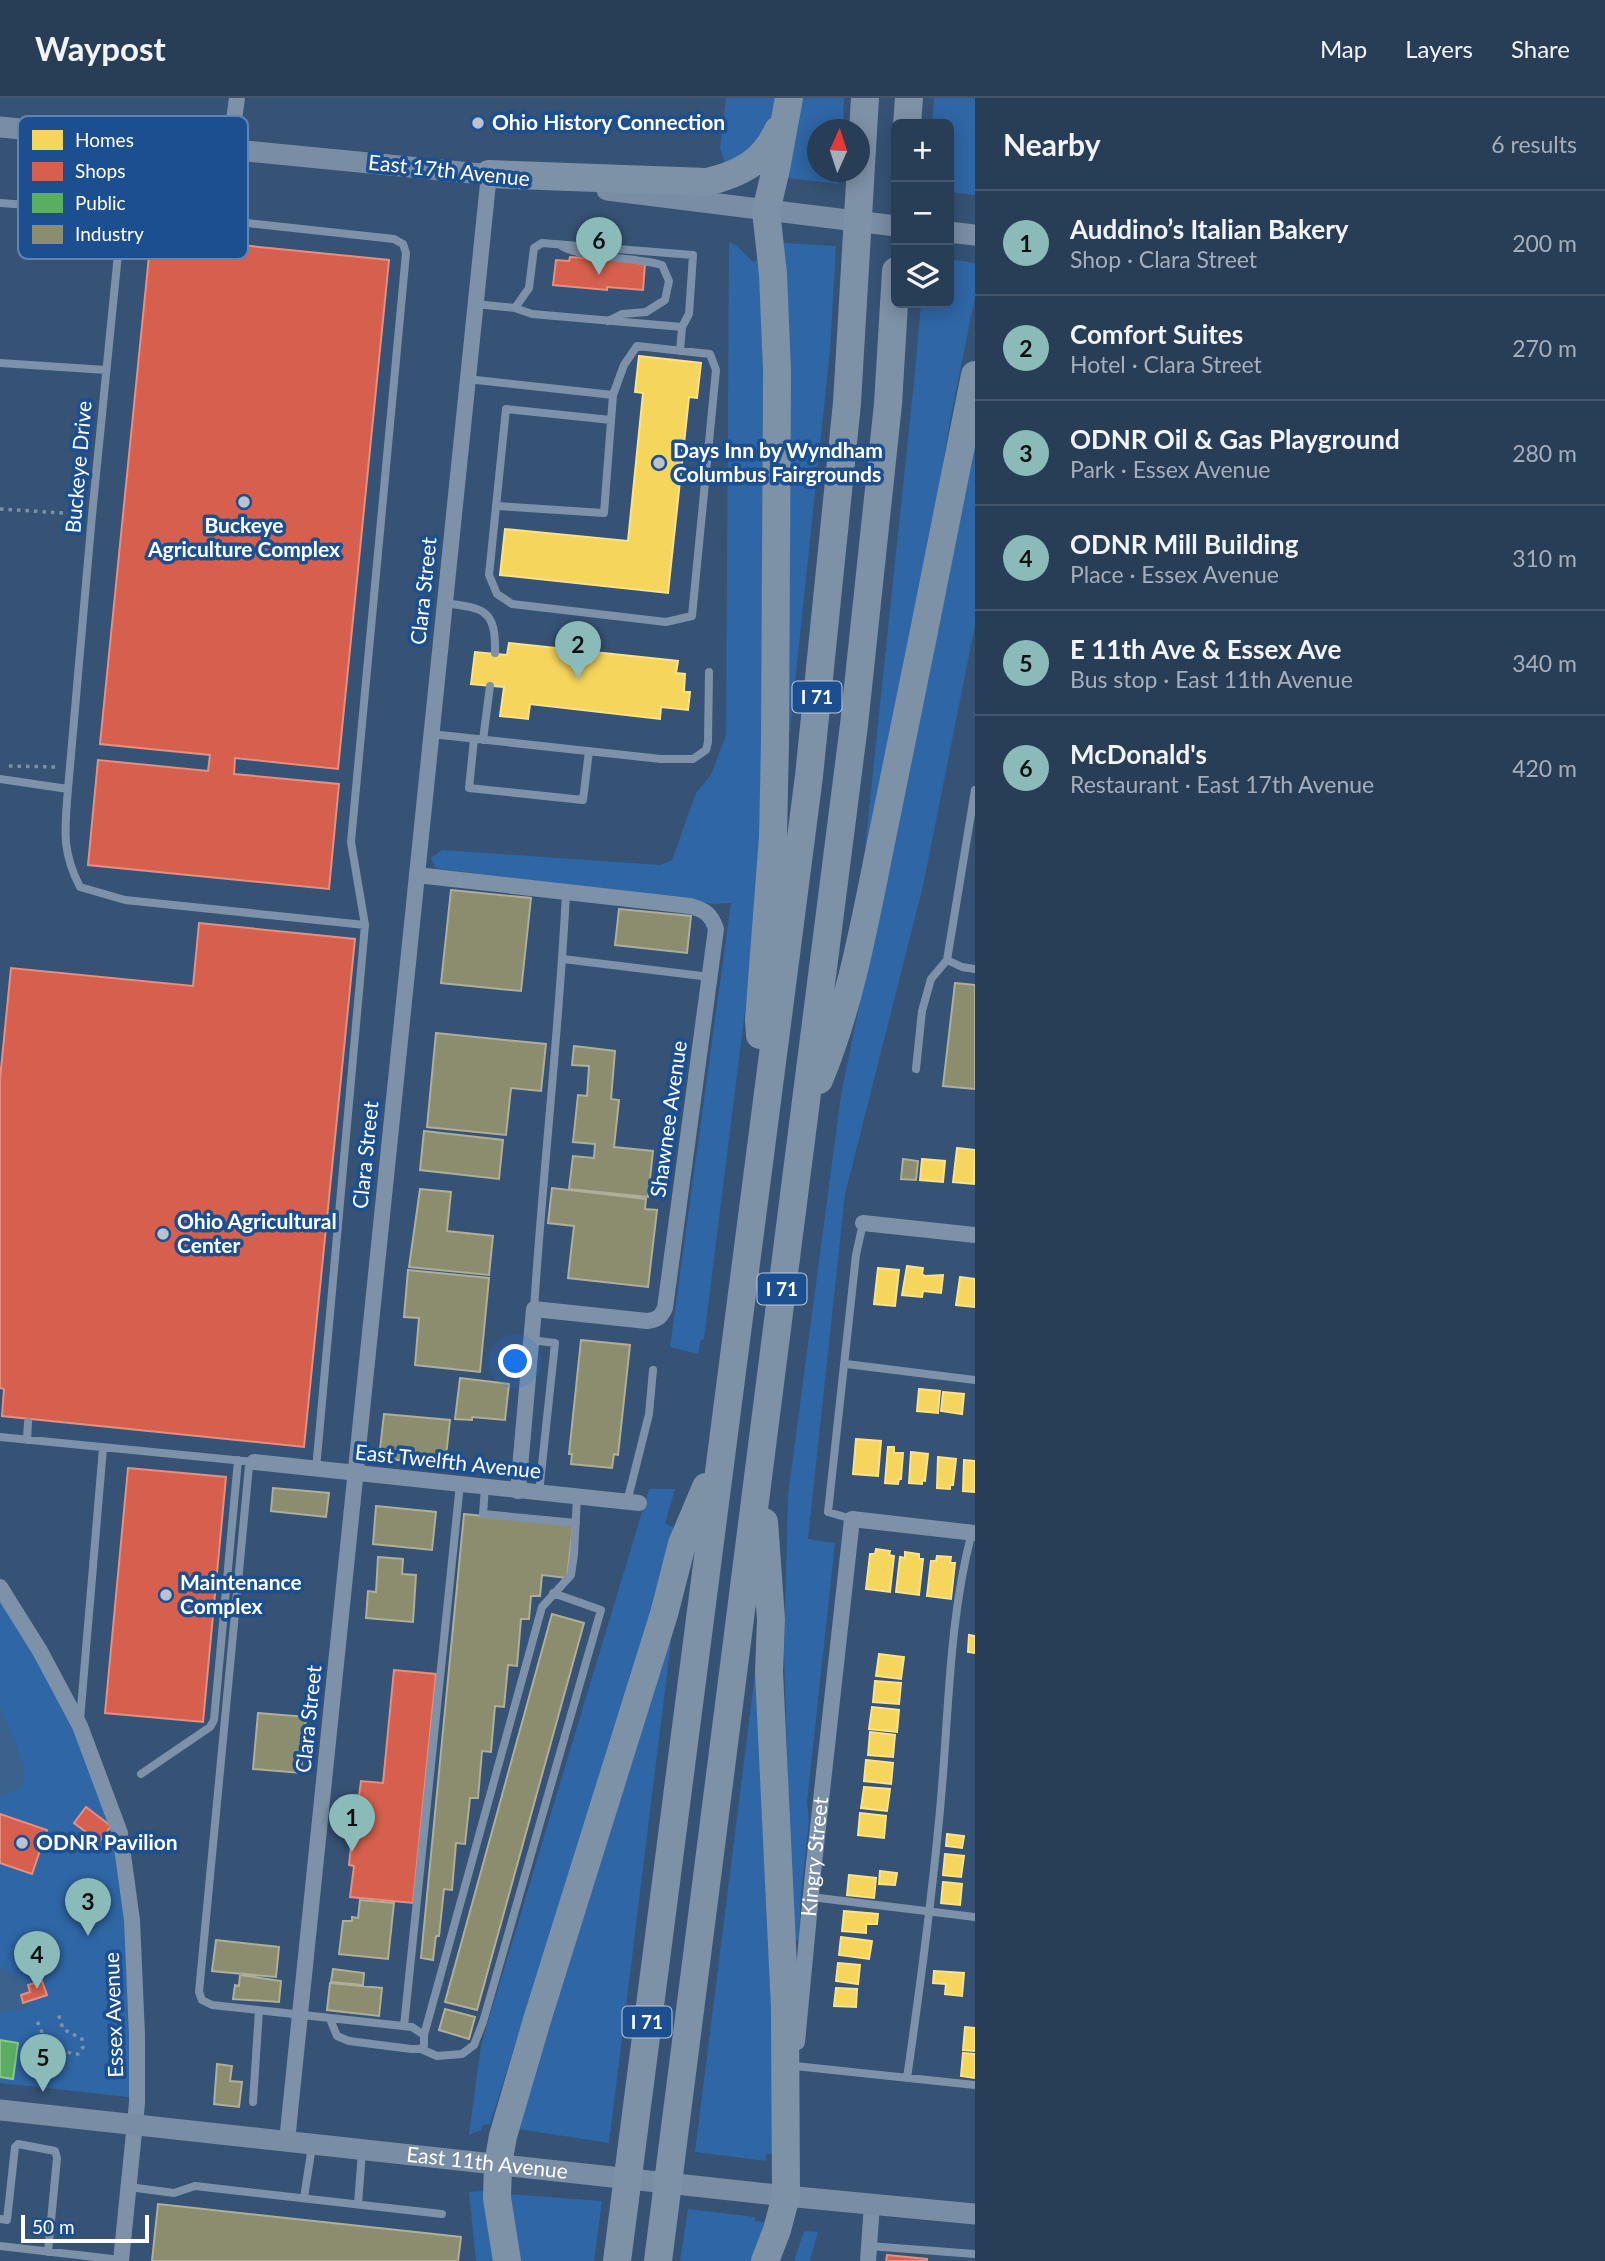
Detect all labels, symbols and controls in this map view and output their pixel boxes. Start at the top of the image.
text: Waypost [35,28,166,68]
text: Map [1320,34,1367,63]
text: Layers [1405,34,1473,63]
text: Share [1511,34,1570,63]
place label: Ohio History Connection [492,109,725,134]
marker: Ohio History Connection [470,115,486,131]
legend [18,116,248,259]
north arrow [807,119,870,182]
map controls [891,119,954,308]
button: + [891,119,954,182]
text: Nearby [1003,126,1101,162]
text: Homes [75,128,134,151]
text: 6 results [1491,130,1577,158]
street label: East 17th Avenue [367,149,531,190]
text: Shops [75,159,125,182]
button: − [891,182,954,245]
text: Public [75,191,126,214]
text: Auddino’s Italian Bakery [1070,213,1349,245]
pin: 6 [576,217,622,275]
text: Industry [75,222,144,245]
text: 1 [1019,229,1033,257]
text: 200 m [1512,229,1577,257]
button: layers [891,245,954,308]
text: Shop · Clara Street [1070,245,1257,273]
text: Comfort Suites [1070,318,1243,350]
text: 2 [1019,334,1033,362]
text: 270 m [1512,334,1577,362]
text: Hotel · Clara Street [1070,350,1262,378]
street label: Buckeye Drive [59,400,96,534]
text: ODNR Oil & Gas Playground [1070,423,1400,455]
place label: Days Inn by Wyndham Columbus Fairgrounds [673,437,883,486]
text: 3 [1019,439,1033,467]
text: 280 m [1512,439,1577,467]
marker: Days Inn by Wyndham Columbus Fairgrounds [651,455,667,471]
text: Park · Essex Avenue [1070,455,1270,483]
marker: Buckeye Agriculture Complex [236,494,252,510]
place label: Buckeye Agriculture Complex [147,512,340,561]
text: ODNR Mill Building [1070,528,1298,560]
street label: Clara Street [404,535,441,646]
text: 4 [1019,544,1033,572]
text: 310 m [1512,544,1577,572]
text: Place · Essex Avenue [1070,560,1279,588]
pin: 2 [555,621,601,679]
text: E 11th Ave & Essex Ave [1070,633,1341,665]
text: 5 [1019,649,1033,677]
text: 340 m [1512,649,1577,677]
text: Bus stop · East 11th Avenue [1070,665,1353,693]
road number: I 71 [792,682,842,712]
text: McDonald's [1070,738,1207,770]
text: 6 [1019,754,1033,782]
text: 420 m [1512,754,1577,782]
text: Restaurant · East 17th Avenue [1070,770,1374,798]
street label: Shawnee Avenue [644,1039,691,1199]
street label: Clara Street [346,1099,383,1210]
place label: Ohio Agricultural Center [177,1208,337,1257]
marker: Ohio Agricultural Center [155,1226,171,1242]
road number: I 71 [758,1274,806,1304]
your location [498,1344,532,1378]
street label: East Twelfth Avenue [354,1438,542,1483]
place label: Maintenance Complex [180,1569,302,1618]
marker: Maintenance Complex [158,1587,174,1603]
street label: Clara Street [289,1663,326,1774]
pin: 1 [329,1794,375,1852]
street label: Kingry Street [795,1795,832,1918]
place label: ODNR Pavilion [36,1829,178,1854]
marker: ODNR Pavilion [14,1835,30,1851]
pin: 3 [65,1878,111,1936]
pin: 4 [14,1931,60,1989]
street label: Essex Avenue [98,1952,127,2078]
road number: I 71 [622,2006,672,2038]
pin: 5 [20,2034,66,2092]
street label: East 11th Avenue [405,2141,569,2183]
scale bar [21,2212,149,2244]
text: 50 m [32,2215,75,2238]

